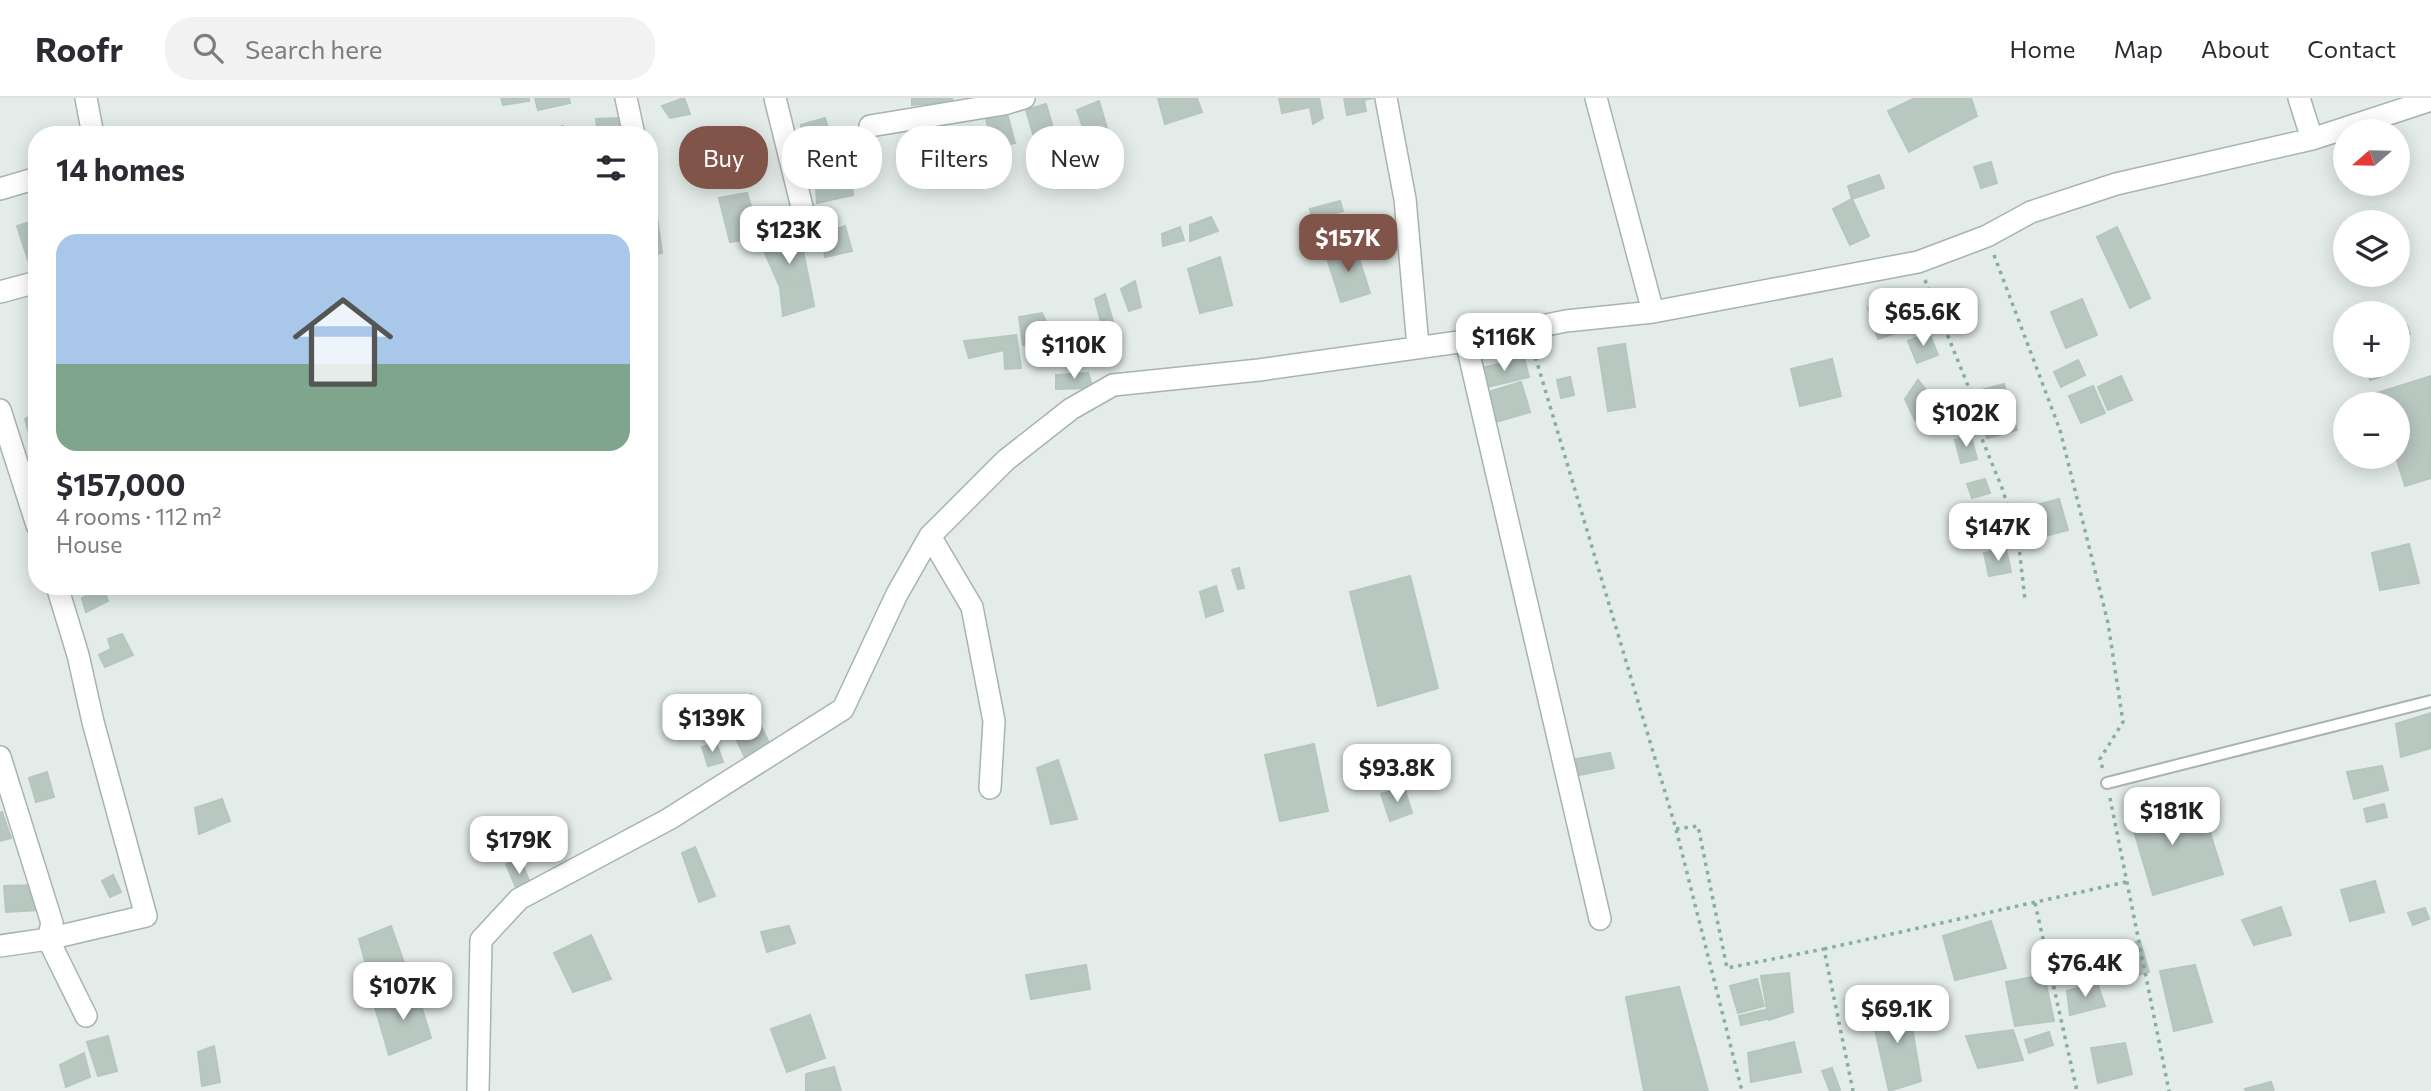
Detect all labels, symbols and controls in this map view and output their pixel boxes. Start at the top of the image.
search box [165,17,655,80]
text: Roofr [35,28,123,69]
icon: search [189,29,227,67]
text: Search here [245,33,383,64]
text: Home [2010,34,2076,63]
text: Map [2114,34,2163,63]
text: About [2201,34,2269,63]
text: Contact [2307,34,2396,63]
north arrow [2333,119,2410,196]
map controls [2333,119,2410,469]
chip: Buy [679,126,768,189]
chip: Rent [782,126,882,189]
chip: Filters [896,126,1012,189]
chip: New [1026,126,1124,189]
icon: filters [592,149,630,187]
text: 14 homes [56,150,185,187]
pin: $123K [740,206,838,266]
button: layers [2333,210,2410,287]
pin: $157K [1299,214,1397,274]
text: $123K [756,215,822,243]
text: $157K [1315,223,1381,251]
icon: home [280,279,406,405]
pin: $65.6K [1866,288,1980,348]
text: $65.6K [1885,297,1961,325]
button: + [2333,301,2410,378]
pin: $116K [1455,314,1553,373]
pin: $110K [1025,322,1123,381]
text: $116K [1472,322,1536,350]
text: $110K [1041,330,1107,358]
pin: $102K [1917,390,2015,449]
button: − [2333,392,2410,469]
text: $102K [1932,398,2000,426]
text: $157,000 [56,465,185,502]
text: 4 rooms · 112 m² [56,502,221,530]
pin: $147K [1949,504,2047,563]
text: $147K [1965,512,2031,540]
text: House [56,530,122,558]
pin: $139K [663,694,761,754]
text: $139K [678,703,746,731]
pin: $93.8K [1340,744,1454,804]
text: $93.8K [1359,753,1435,781]
pin: $181K [2123,788,2221,847]
text: $181K [2140,796,2204,824]
pin: $179K [470,816,568,876]
text: $179K [486,825,552,853]
pin: $76.4K [2028,940,2142,999]
text: $76.4K [2047,948,2123,976]
pin: $107K [354,962,452,1022]
text: $107K [369,971,437,999]
pin: $69.1K [1840,986,1954,1045]
text: $69.1K [1861,994,1933,1022]

